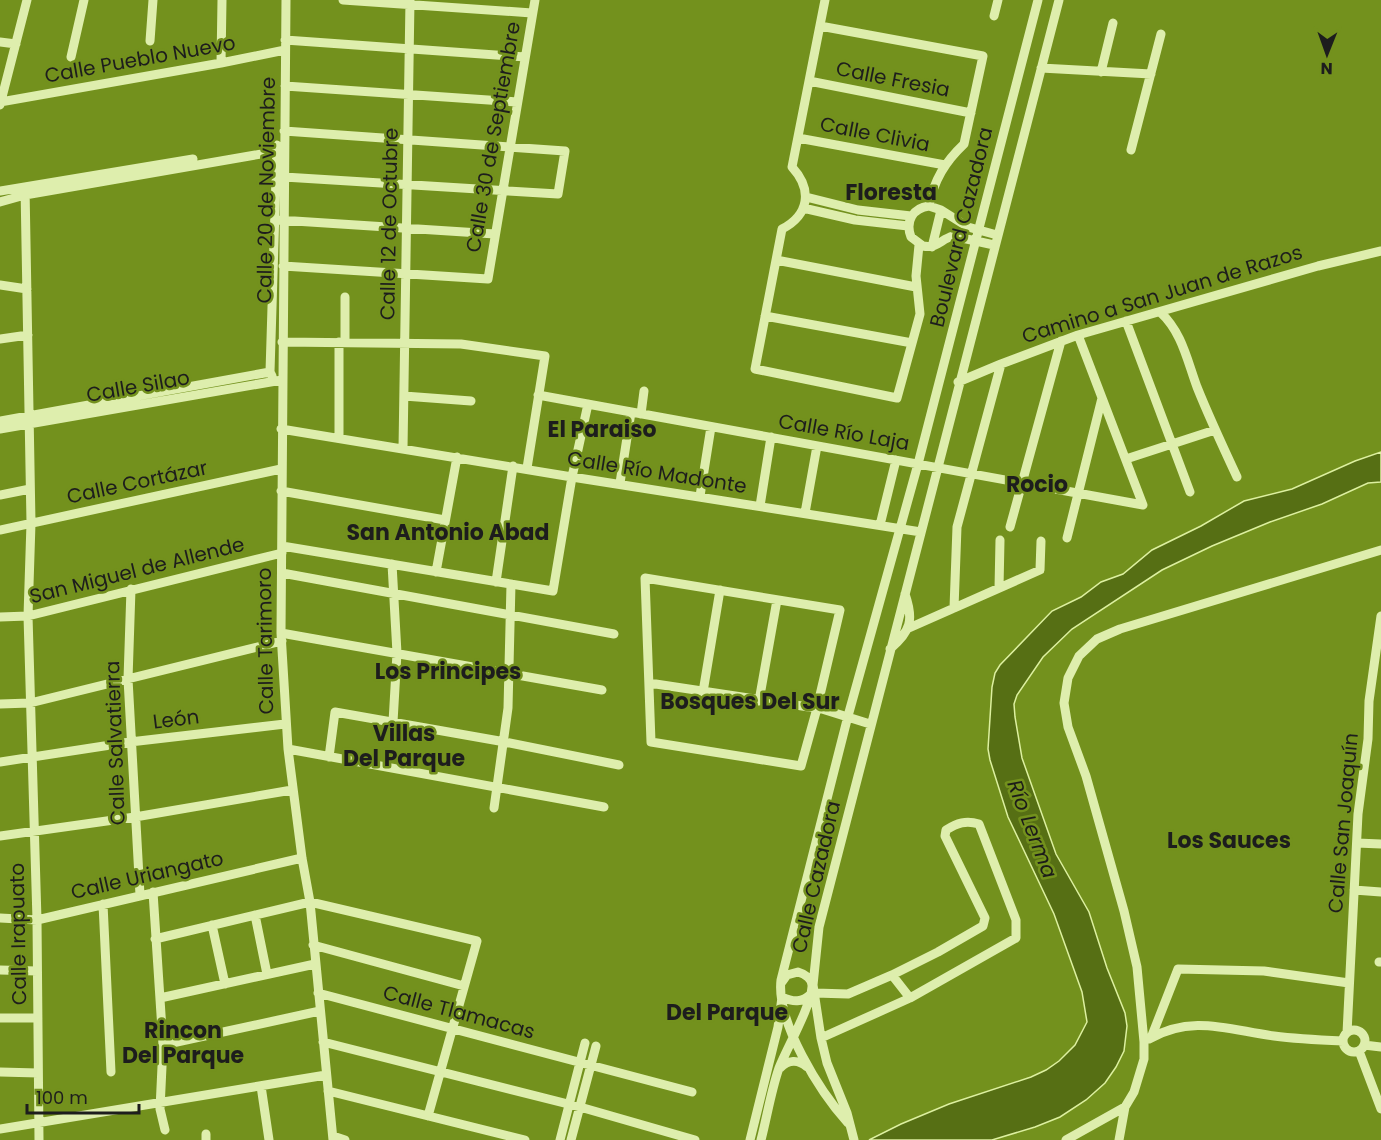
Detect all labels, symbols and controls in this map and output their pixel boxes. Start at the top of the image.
street label: Calle 30 de Septiembre [459,19,527,255]
north arrow [1297,24,1357,84]
street label: Calle Pueblo Nuevo [42,28,238,90]
street label: Calle Fresia [834,54,952,104]
text: N [1321,57,1333,80]
street label: Calle 20 de Noviembre [250,76,282,304]
street label: Calle Clivia [818,110,932,158]
street label: Boulevard Cazadora [923,124,999,330]
street label: Calle 12 de Octubre [373,128,405,320]
district label: Floresta [845,177,937,208]
street label: Camino a San Juan de Razos [1018,238,1306,350]
street label: Calle Silao [84,363,192,409]
street label: Calle Río Laja [776,407,912,457]
district label: El Paraiso [548,414,656,445]
street label: Calle Río Madonte [565,444,749,500]
street label: Calle Cortázar [64,453,210,511]
district label: Rocio [1006,469,1068,500]
district label: San Antonio Abad [347,517,549,548]
street label: San Miguel de Allende [27,530,247,610]
street label: Calle Tarimoro [250,567,280,715]
district label: Los Principes [375,656,521,687]
street label: Calle Salvatierra [98,660,132,826]
district label: Bosques Del Sur [660,686,840,717]
street label: León [151,702,201,736]
district label: Villas Del Parque [343,718,465,774]
street label: Calle San Joaquín [1321,732,1365,914]
water label: Río Lerma [1000,775,1065,882]
street label: Calle Cazadora [785,798,847,956]
district label: Los Sauces [1167,825,1291,856]
street label: Calle Uriangato [68,844,226,906]
street label: Calle Irapuato [3,863,33,1005]
street label: Calle Tlamacas [380,978,538,1046]
district label: Del Parque [666,997,788,1028]
district label: Rincon Del Parque [122,1015,244,1071]
scale bar [27,1077,140,1115]
text: 100 m [36,1085,88,1110]

